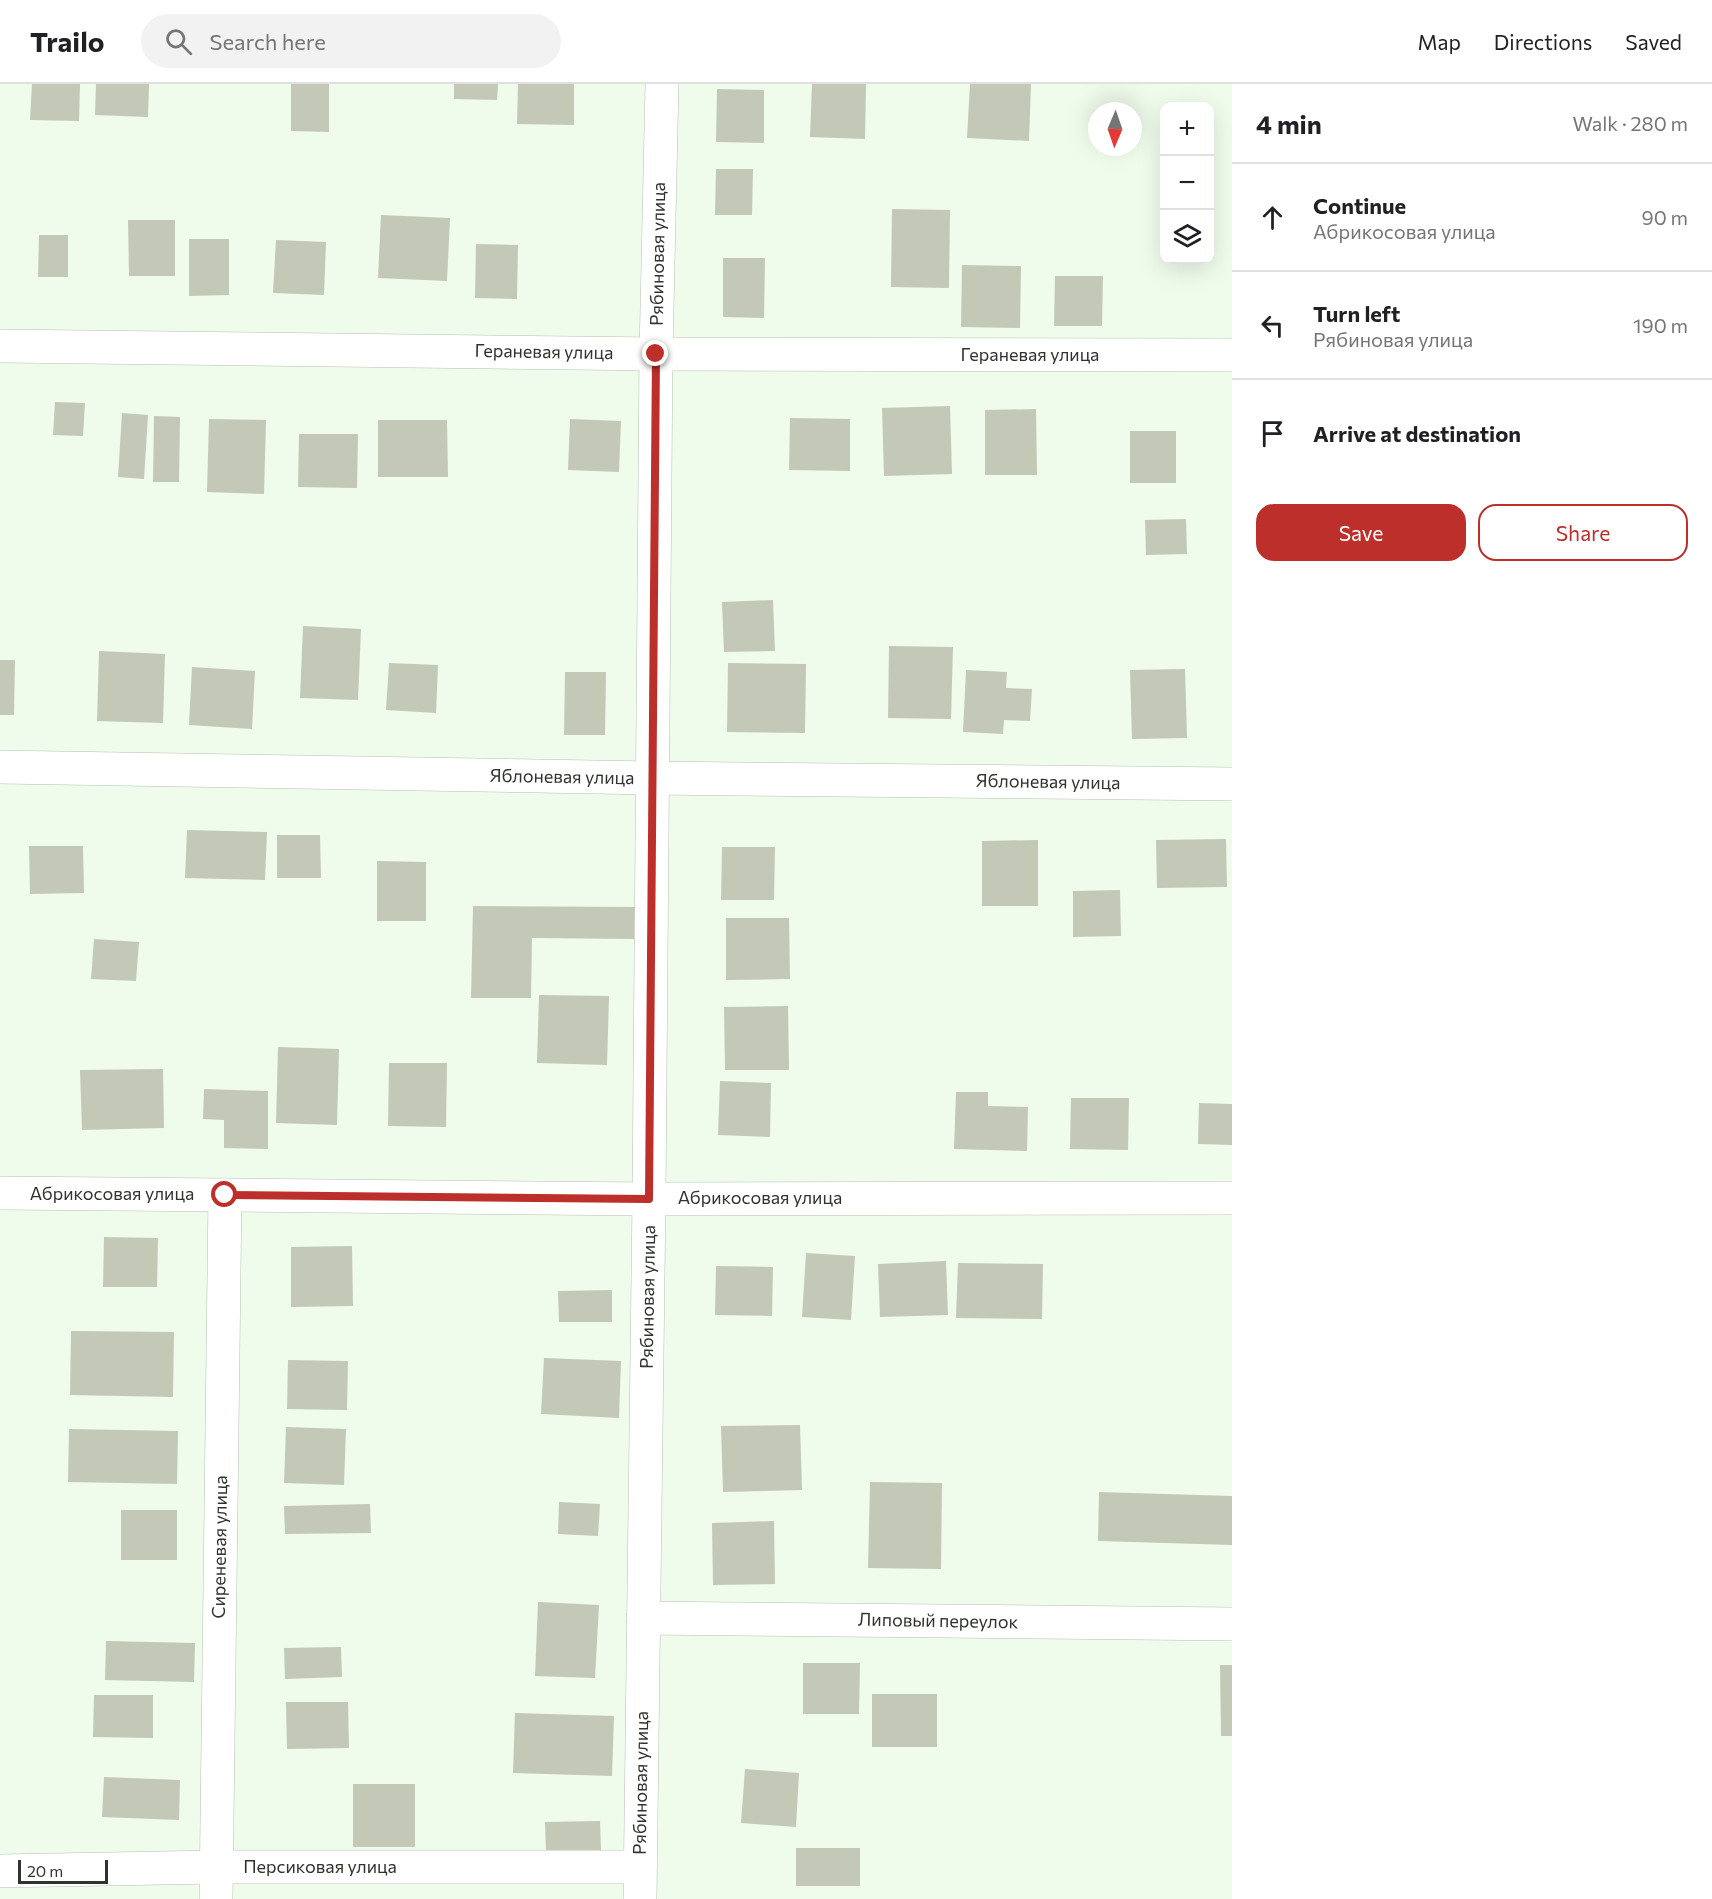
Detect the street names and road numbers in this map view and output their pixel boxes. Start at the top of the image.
street label: Рябиновая улица [645,182,669,326]
street label: Гераневая улица [474,339,614,363]
street label: Гераневая улица [961,343,1099,365]
street label: Яблоневая улица [489,764,635,788]
street label: Яблоневая улица [975,769,1121,793]
street label: Абрикосовая улица [30,1182,194,1204]
street label: Абрикосовая улица [678,1186,842,1208]
street label: Рябиновая улица [635,1225,659,1369]
street label: Сиреневая улица [207,1475,231,1619]
street label: Липовый переулок [858,1608,1019,1632]
street label: Рябиновая улица [628,1711,652,1855]
street label: Персиковая улица [243,1855,397,1877]

